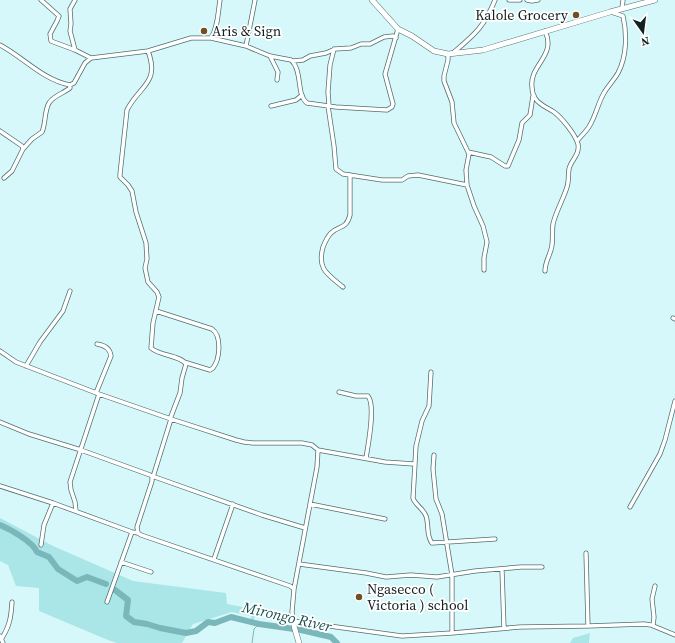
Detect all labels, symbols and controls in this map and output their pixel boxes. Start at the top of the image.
place label: Kalole Grocery [475,5,569,25]
marker: Kalole Grocery [571,10,581,20]
north arrow [623,12,663,52]
place label: Aris & Sign [212,21,282,41]
marker: Aris & Sign [199,26,209,36]
text: N [640,33,651,49]
place label: Ngasecco ( Victoria ) school [367,579,468,615]
marker: Ngasecco ( Victoria ) school [354,592,364,602]
water label: Mirongo River [240,596,335,637]

